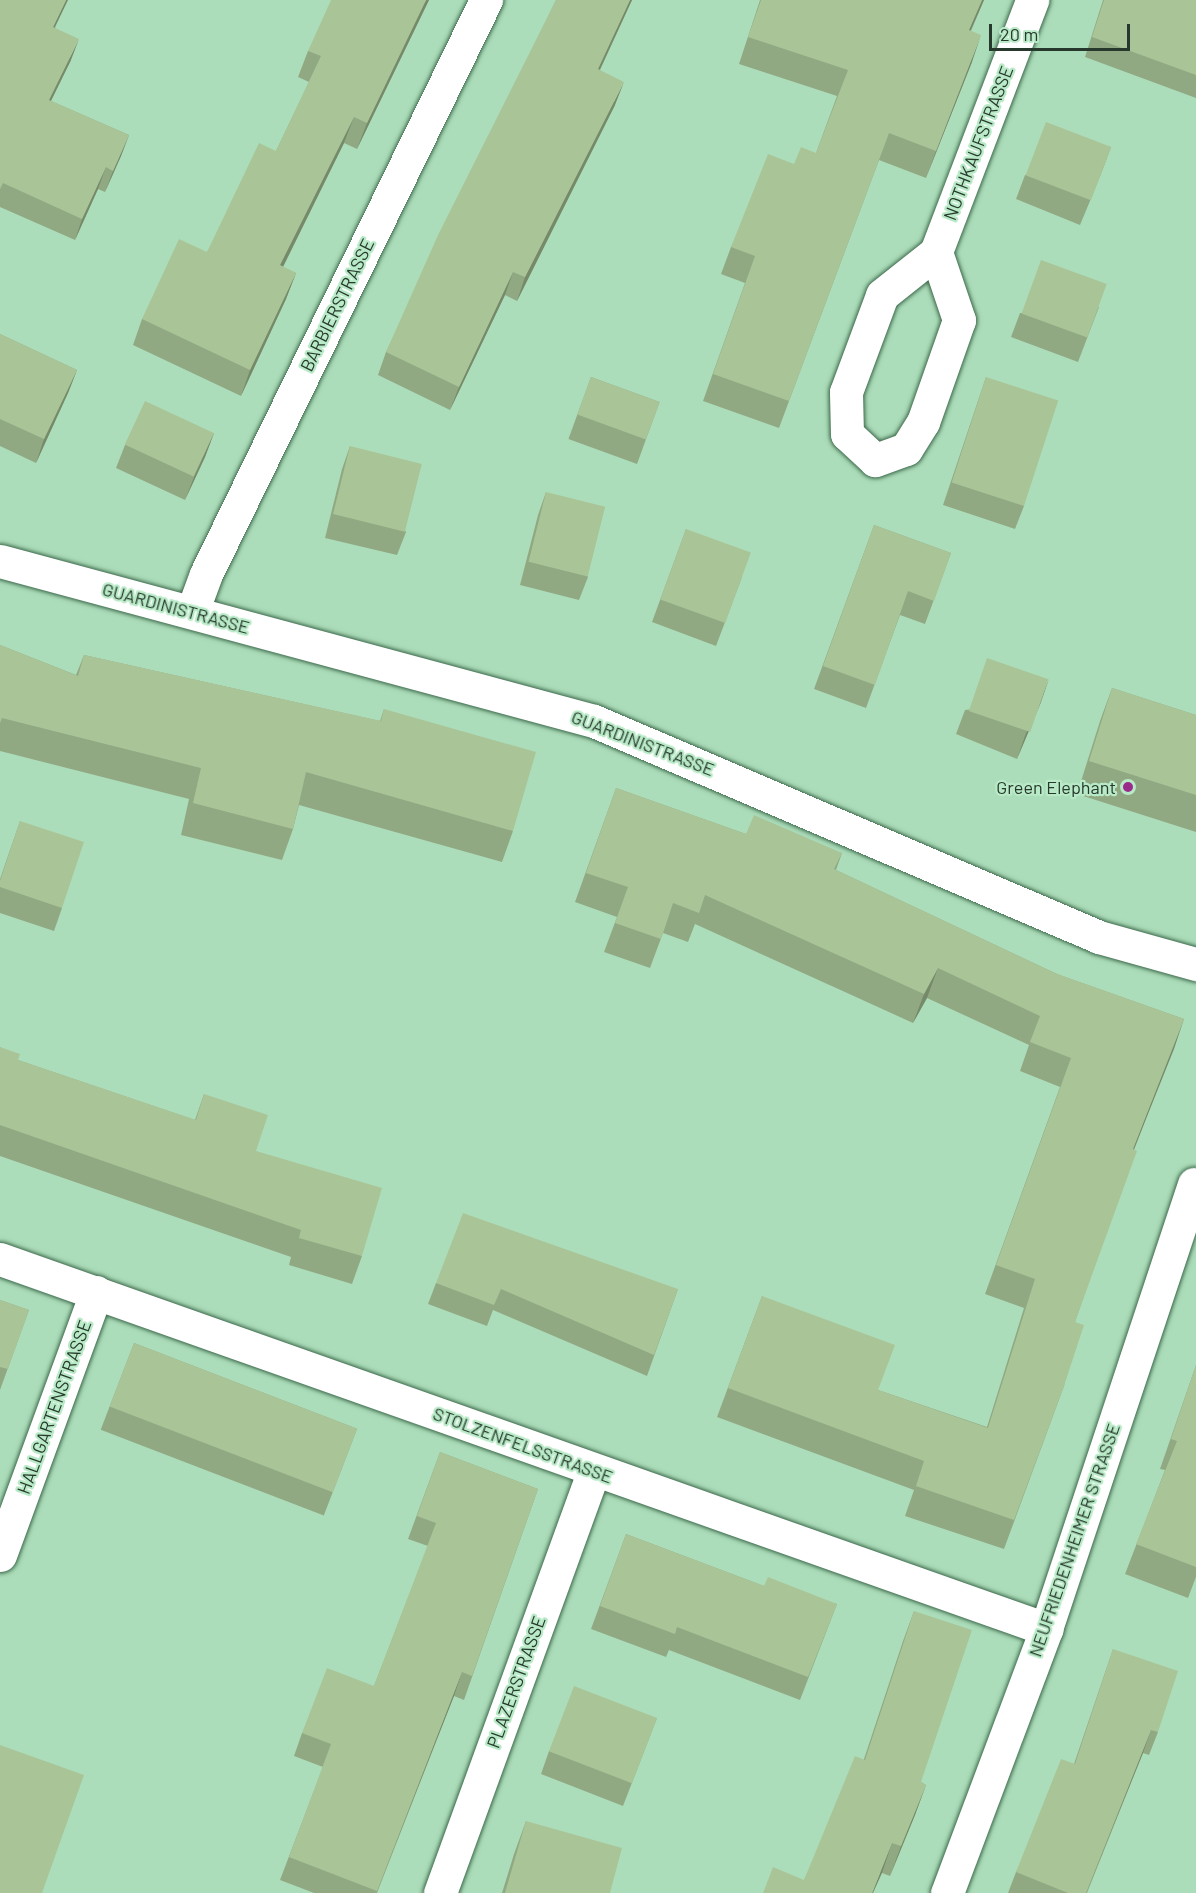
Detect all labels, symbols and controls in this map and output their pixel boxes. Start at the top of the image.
scale bar [992,12,1133,50]
text: 20 m [1000,23,1038,45]
street label: NOTHKAUFSTRASSE [939,63,1017,223]
street label: BARBIERSTRASSE [296,235,378,375]
street label: GUARDINISTRASSE [100,578,252,638]
street label: GUARDINISTRASSE [568,706,718,780]
place label: Green Elephant [996,776,1116,798]
marker: Green Elephant [1121,780,1135,794]
street label: HALLGARTENSTRASSE [12,1317,96,1497]
street label: STOLZENFELSSTRASSE [430,1402,616,1488]
street label: NEUFRIEDENHEIMER STRASSE [1024,1420,1124,1660]
street label: PLAZERSTRASSE [482,1613,550,1751]

